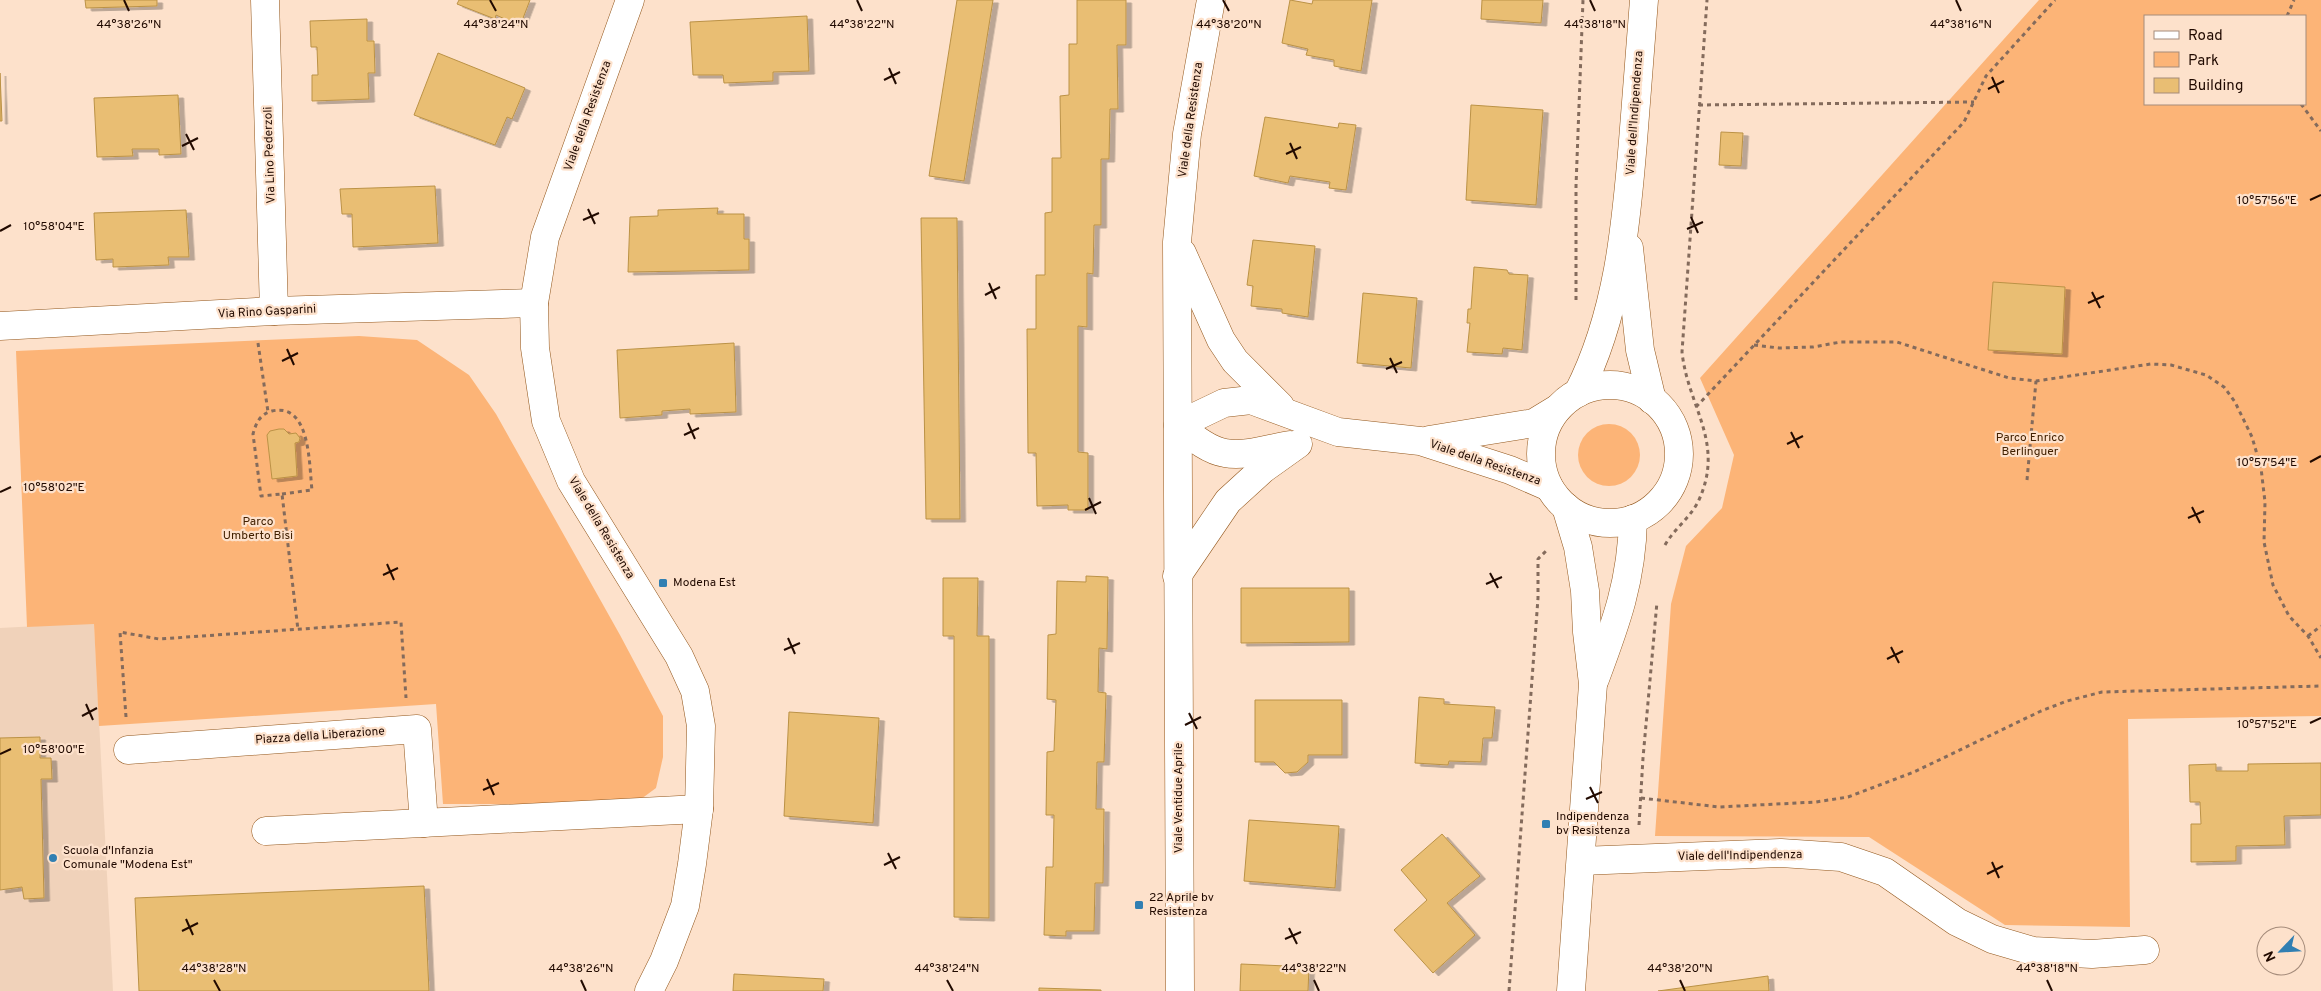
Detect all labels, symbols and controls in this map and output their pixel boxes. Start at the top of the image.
legend [2144,15,2306,105]
text: 44°38'26"N [97,17,161,33]
text: 44°38'24"N [464,17,528,33]
text: 44°38'22"N [830,17,894,33]
text: 44°38'20"N [1196,17,1262,33]
text: 44°38'18"N [1564,17,1626,33]
text: 44°38'16"N [1930,17,1992,33]
text: Road [2188,27,2223,46]
street label: Viale dell'Indipendenza [1623,50,1647,176]
text: Park [2188,52,2219,71]
street label: Viale della Resistenza [561,59,615,173]
street label: Viale della Resistenza [1175,61,1207,179]
text: Building [2188,77,2243,96]
street label: Via Lino Pederzoli [260,106,280,204]
text: 10°57'56"E [2237,193,2297,209]
text: 10°58'04"E [23,219,85,235]
street label: Via Rino Gasparini [217,301,317,323]
park label: Parco Enrico Berlinguer [1996,430,2064,460]
street label: Viale della Resistenza [1427,436,1543,490]
text: 10°57'54"E [2237,455,2297,471]
street label: Viale della Resistenza [564,474,638,582]
text: 10°58'02"E [23,480,85,496]
park label: Parco Umberto Bisi [223,514,293,544]
place label: Modena Est [673,575,736,591]
marker: Modena Est [657,577,669,589]
text: 10°57'52"E [2237,717,2297,733]
street label: Piazza della Liberazione [255,723,385,749]
text: 10°58'00"E [23,742,85,758]
street label: Viale Ventidue Aprile [1171,743,1187,853]
place label: Indipendenza bv Resistenza [1556,809,1630,839]
marker: Indipendenza bv Resistenza [1540,818,1552,830]
place label: Scuola d'Infanzia Comunale "Modena Est" [63,843,193,873]
street label: Viale dell'Indipendenza [1678,847,1802,865]
marker: Scuola d'Infanzia Comunale "Modena Est" [47,852,59,864]
place label: 22 Aprile bv Resistenza [1149,890,1214,920]
marker: 22 Aprile bv Resistenza [1133,899,1145,911]
north arrow [2256,926,2306,976]
text: N [2261,948,2280,964]
text: 44°38'28"N [182,961,246,977]
text: 44°38'26"N [549,961,613,977]
text: 44°38'24"N [915,961,979,977]
text: 44°38'22"N [1282,961,1346,977]
text: 44°38'20"N [1647,961,1713,977]
text: 44°38'18"N [2016,961,2078,977]

